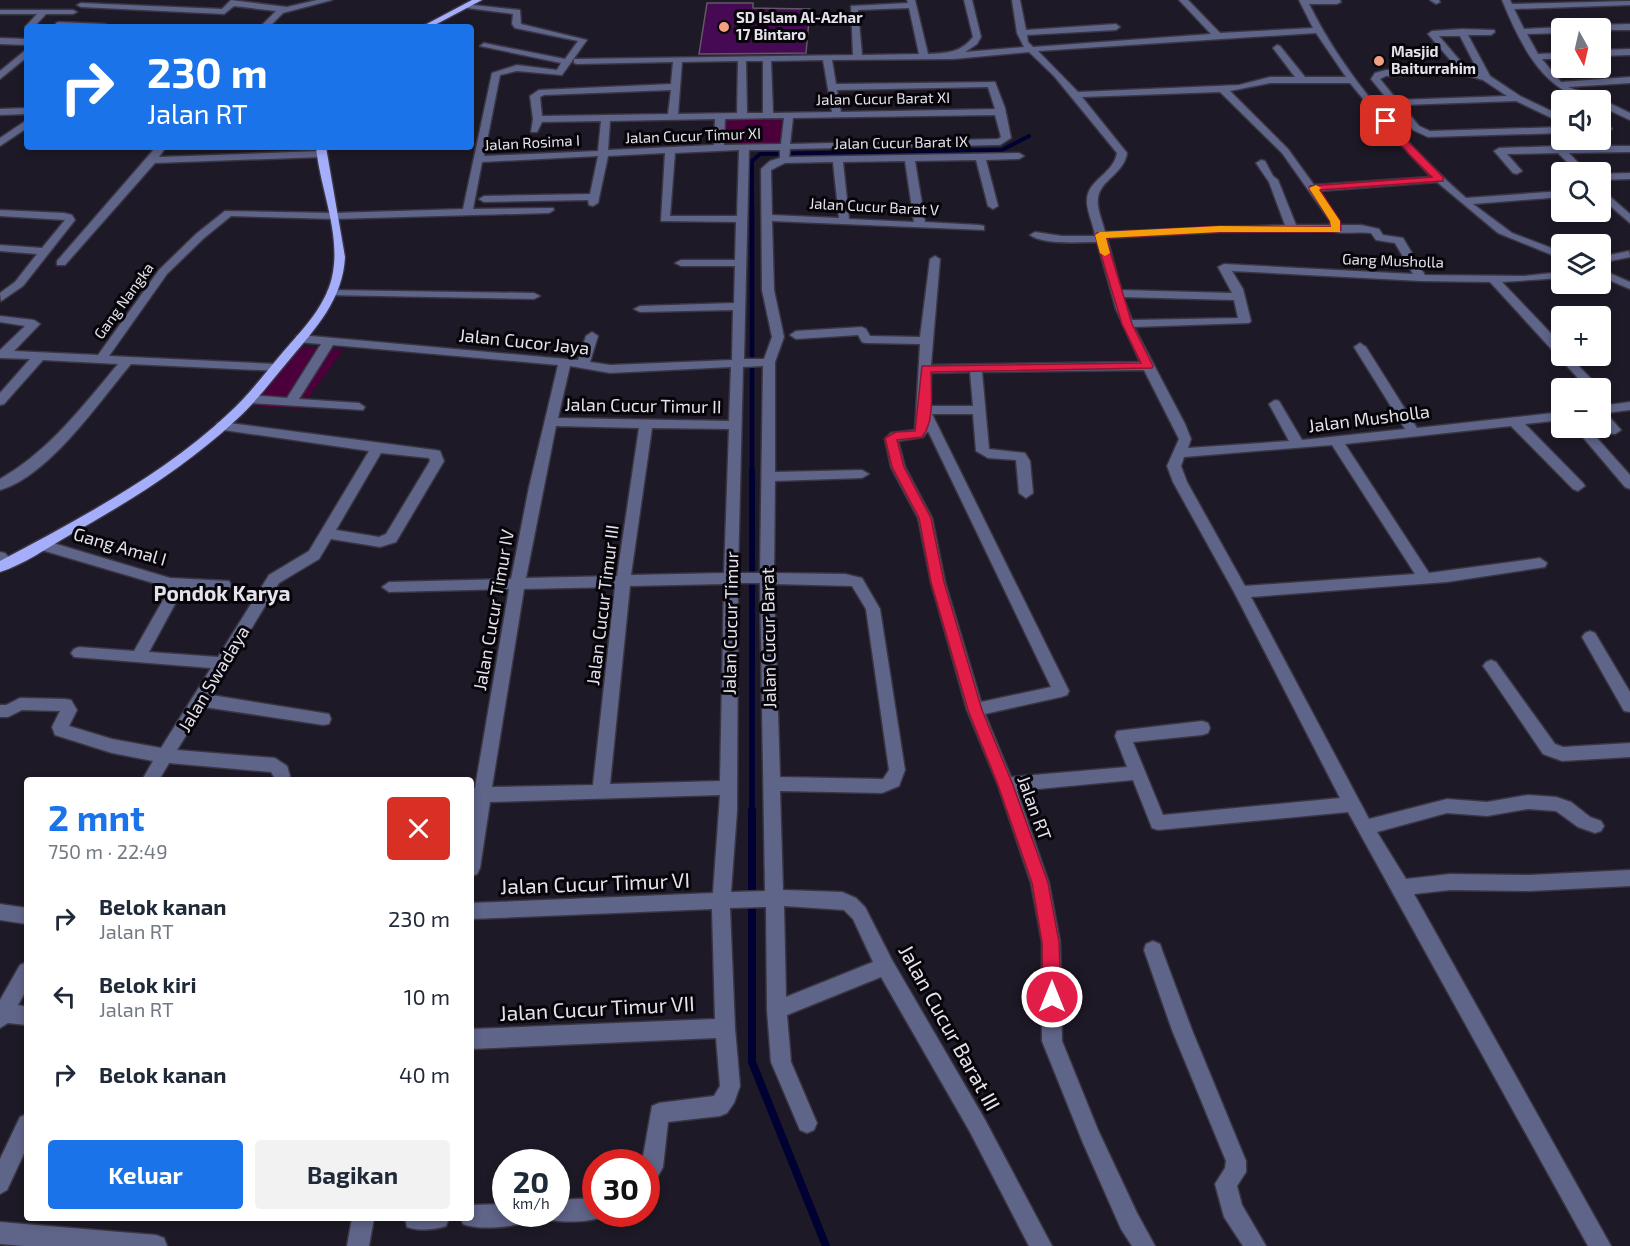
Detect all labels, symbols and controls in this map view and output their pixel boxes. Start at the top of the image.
place label: SD Islam Al-Azhar 17 Bintaro [736,8,863,43]
north arrow [1551,18,1611,78]
map controls [1551,18,1611,438]
marker: SD Islam Al-Azhar 17 Bintaro [717,20,731,34]
place label: Masjid Baiturrahim [1391,42,1476,77]
text: 230 m [147,46,268,96]
icon: right [48,48,126,126]
marker: Masjid Baiturrahim [1372,54,1386,68]
street label: Jalan Cucur Barat XI [816,88,950,108]
button: sound [1551,90,1611,150]
pin [1360,95,1411,146]
text: Jalan RT [147,97,248,129]
icon: arrive [1369,104,1402,137]
street label: Jalan Cucur Timur XI [625,124,761,146]
street label: Jalan Rosima I [484,131,580,153]
street label: Jalan Cucur Barat IX [834,132,968,152]
button: search [1551,162,1611,222]
street label: Jalan Cucur Barat V [809,194,939,218]
button: layers [1551,234,1611,294]
street label: Gang Musholla [1342,249,1444,271]
street label: Gang Nangka [90,259,157,342]
button: + [1551,306,1611,366]
street label: Jalan Cucor Jaya [458,323,590,359]
button: − [1551,378,1611,438]
street label: Jalan Cucur Timur II [564,393,722,417]
street label: Jalan Musholla [1307,400,1431,436]
street label: Gang Amal I [71,522,169,570]
street label: Jalan Cucur Timur III [581,523,623,686]
street label: Jalan Cucur Timur IV [468,528,518,692]
street label: Jalan Cucur Timur [718,551,742,695]
street label: Jalan Cucur Barat [756,567,780,709]
district label: Pondok Karya [154,580,290,606]
street label: Jalan Swadaya [173,621,253,736]
street label: Jalan RT [1013,772,1057,843]
text: 2 mnt [48,795,145,838]
button: close [387,797,450,860]
text: 750 m · 22:49 [48,839,168,863]
street label: Jalan Cucur Timur VI [500,867,690,898]
text: Belok kanan [99,893,226,919]
icon: right [48,902,81,935]
text: 230 m [388,905,450,931]
text: Jalan RT [99,919,174,943]
street label: Jalan Cucur Barat III [894,940,1006,1115]
position arrow [1020,965,1084,1029]
text: Belok kiri [99,971,196,997]
icon: left [48,980,81,1013]
text: 10 m [404,983,450,1009]
street label: Jalan Cucur Timur VII [499,990,695,1025]
text: Jalan RT [99,997,174,1021]
icon: right [48,1058,81,1091]
text: Belok kanan [99,1061,226,1087]
text: 40 m [399,1061,450,1087]
button: Keluar [48,1140,243,1209]
button: Bagikan [255,1140,450,1209]
speed limit sign: 30 [582,1149,660,1227]
text: 20 [513,1163,549,1199]
text: km/h [512,1194,550,1212]

